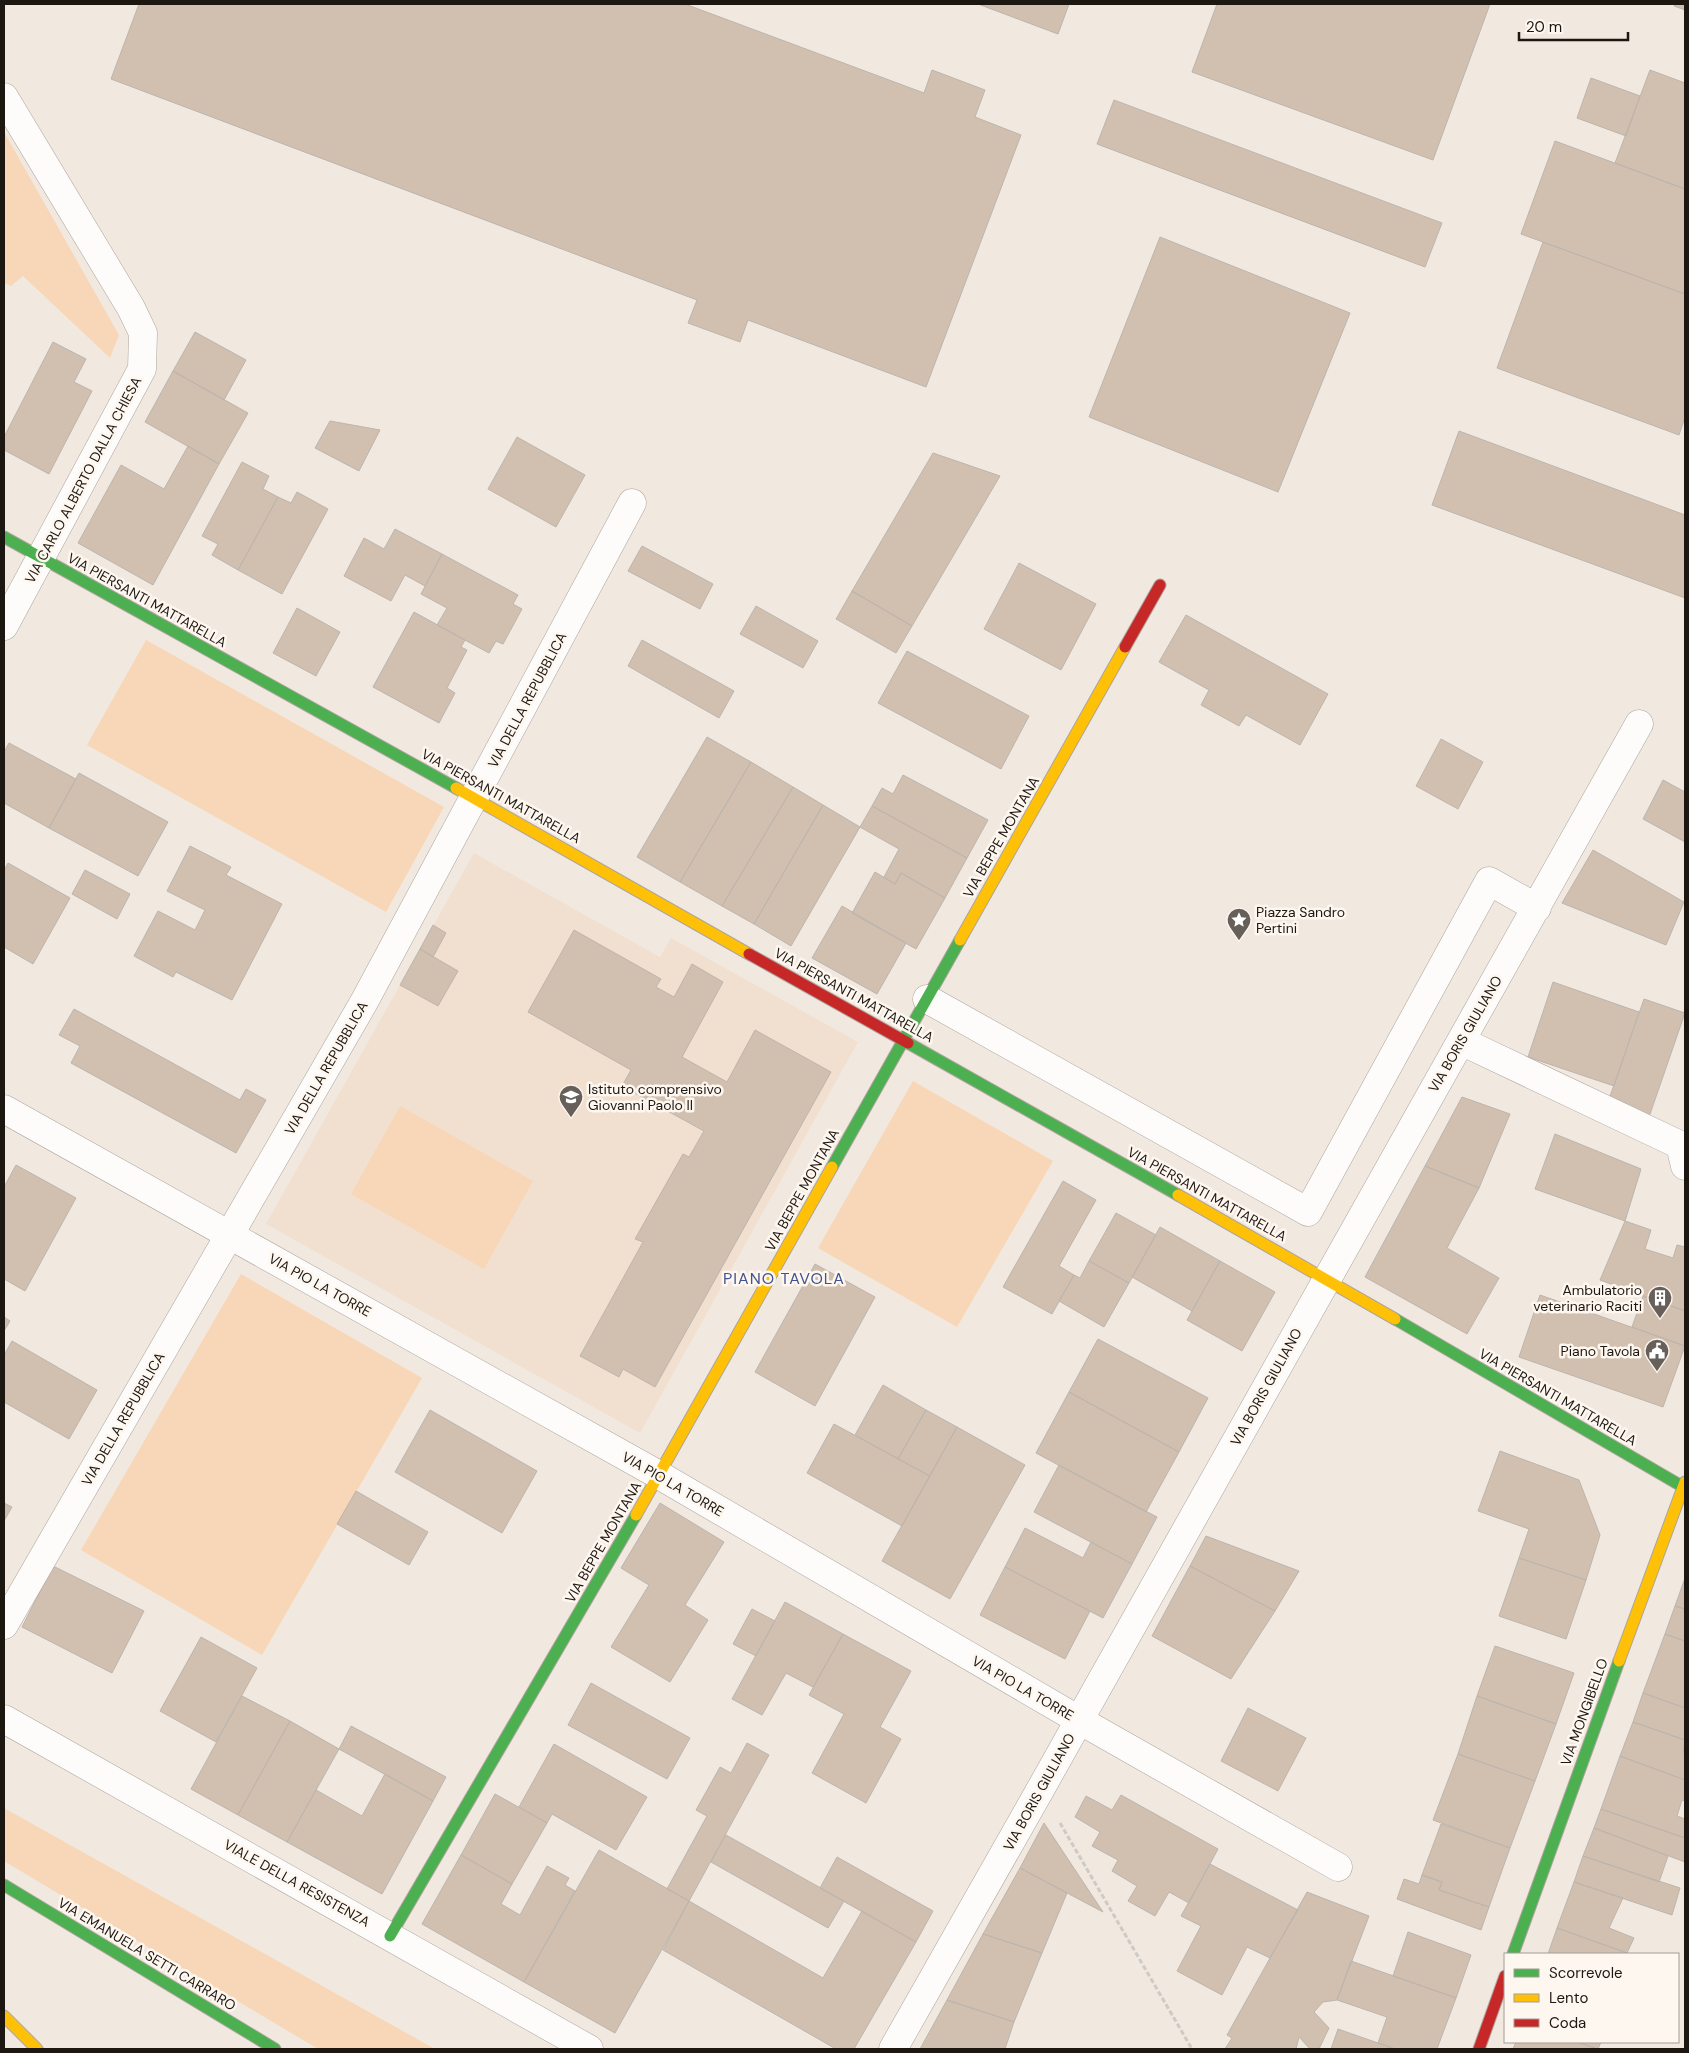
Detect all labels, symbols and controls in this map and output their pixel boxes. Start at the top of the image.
scale bar [1519,10,1628,42]
text: 20 m [1526,17,1562,37]
street label: VIA CARLO ALBERTO DALLA CHIESA [21,374,145,586]
street label: VIA PIERSANTI MATTARELLA [64,549,230,651]
street label: VIA DELLA REPUBBLICA [484,629,570,771]
street label: VIA PIERSANTI MATTARELLA [418,745,584,847]
street label: VIA BEPPE MONTANA [959,773,1043,901]
place label: Piazza Sandro Pertini [1256,903,1345,937]
place icon: Piazza Sandro Pertini [1226,907,1252,941]
street label: VIA PIERSANTI MATTARELLA [771,944,937,1046]
street label: VIA BORIS GIULIANO [1424,972,1506,1096]
street label: VIA DELLA REPUBBLICA [280,998,372,1138]
place label: Istituto comprensivo Giovanni Paolo II [588,1080,722,1114]
school or university icon: Istituto comprensivo Giovanni Paolo II [558,1084,584,1118]
street label: VIA BEPPE MONTANA [761,1126,843,1254]
street label: VIA PIERSANTI MATTARELLA [1124,1143,1290,1245]
street label: VIA PIO LA TORRE [265,1249,375,1321]
district label: PIANO TAVOLA [723,1268,845,1289]
place label: Ambulatorio veterinario Raciti [1533,1281,1642,1315]
building icon: Ambulatorio veterinario Raciti [1647,1285,1673,1319]
street label: VIA BORIS GIULIANO [1226,1325,1306,1449]
public building icon: Piano Tavola [1644,1338,1670,1372]
place label: Piano Tavola [1561,1342,1640,1360]
street label: VIA PIERSANTI MATTARELLA [1476,1344,1640,1450]
street label: VIA DELLA REPUBBLICA [77,1349,169,1489]
street label: VIA PIO LA TORRE [619,1448,727,1521]
street label: VIA BEPPE MONTANA [561,1478,645,1606]
street label: VIA PIO LA TORRE [969,1652,1077,1725]
street label: VIA MONGIBELLO [1556,1656,1612,1768]
street label: VIA BORIS GIULIANO [999,1730,1079,1854]
street label: VIALE DELLA RESISTENZA [221,1835,373,1931]
street label: VIA EMANUELA SETTI CARRARO [55,1894,240,2015]
legend [1504,1953,1679,2043]
text: Scorrevole [1549,1963,1623,1983]
text: Lento [1549,1988,1588,2008]
text: Coda [1549,2013,1586,2033]

